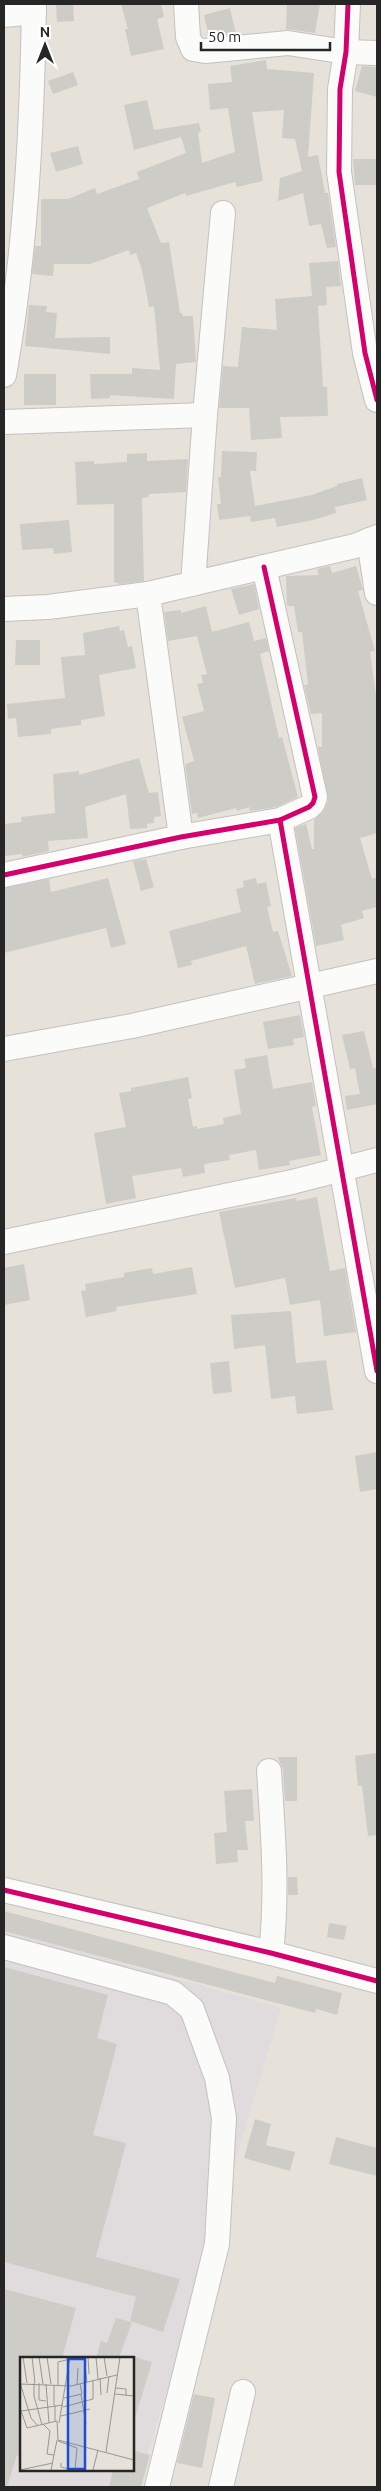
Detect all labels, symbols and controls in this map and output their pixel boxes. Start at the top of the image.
north arrow [20,20,70,70]
scale bar [201,20,330,52]
text: N [40,24,50,40]
text: 50 m [208,28,241,45]
inset map [20,2357,134,2471]

